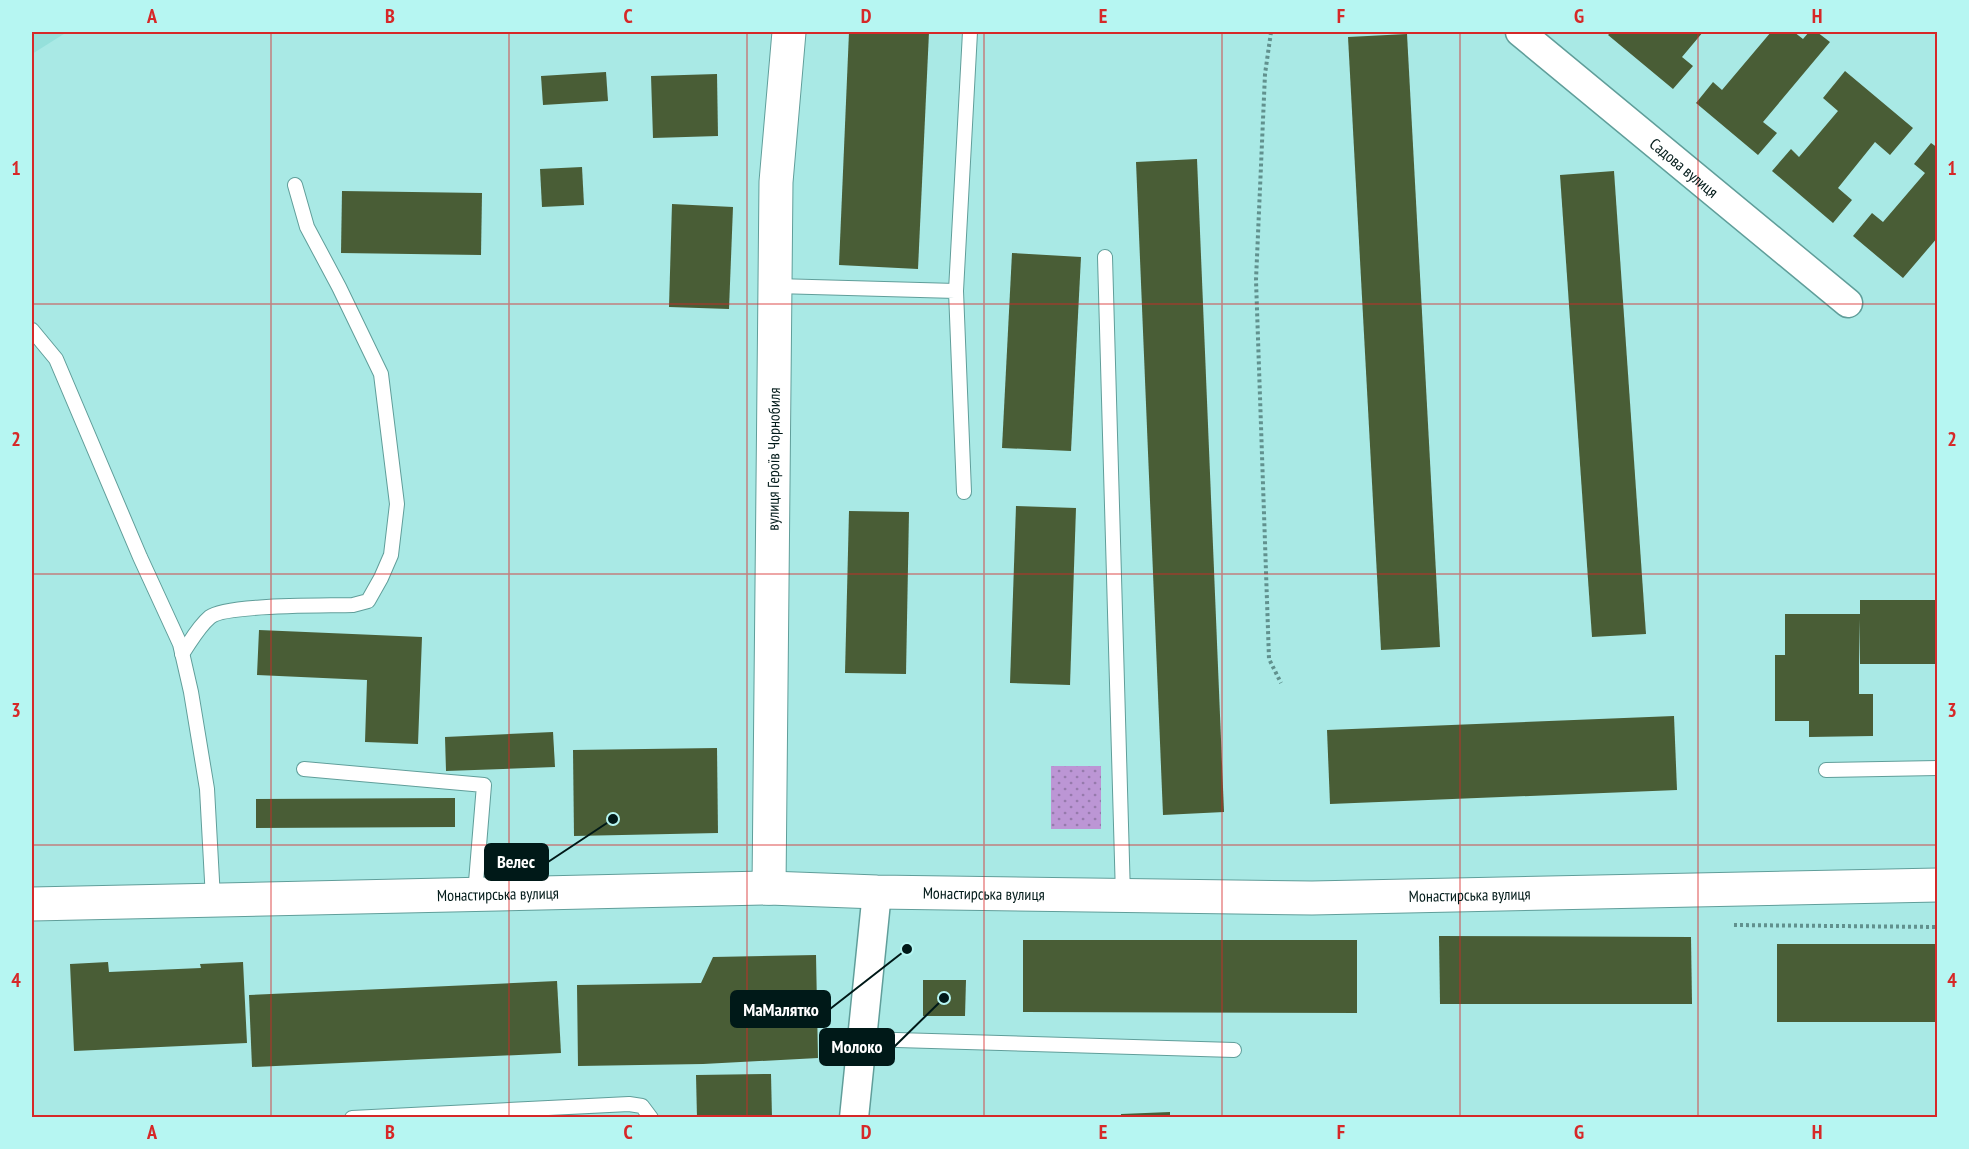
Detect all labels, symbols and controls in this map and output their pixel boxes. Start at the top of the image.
text: A [146,3,158,29]
text: B [385,3,395,29]
text: C [623,3,633,29]
text: D [861,3,872,29]
text: E [1099,3,1107,29]
text: F [1337,3,1345,29]
text: G [1574,3,1584,29]
text: H [1812,3,1822,29]
street label: Садова вулиця [1646,134,1723,202]
text: 1 [11,155,21,181]
text: 1 [1947,155,1957,181]
street label: вулиця Героїв Чорнобиля [763,387,784,531]
text: 2 [11,426,21,452]
text: 2 [1947,426,1957,452]
text: 3 [11,697,21,723]
text: 3 [1947,697,1957,723]
callout: Велес [485,844,548,880]
text: Велес [497,850,536,873]
street label: Монастирська вулиця [437,883,559,905]
street label: Монастирська вулиця [923,883,1045,904]
street label: Монастирська вулиця [1408,883,1531,906]
text: 4 [11,967,21,993]
text: 4 [1947,967,1957,993]
callout: МаМалятко [731,991,830,1027]
text: МаМалятко [743,998,819,1021]
callout: Молоко [820,1029,894,1065]
text: Молоко [832,1035,882,1058]
text: A [146,1119,158,1145]
text: B [385,1119,395,1145]
text: C [623,1119,633,1145]
text: D [861,1119,872,1145]
text: E [1099,1119,1107,1145]
text: F [1337,1119,1345,1145]
text: G [1574,1119,1584,1145]
text: H [1812,1119,1822,1145]

